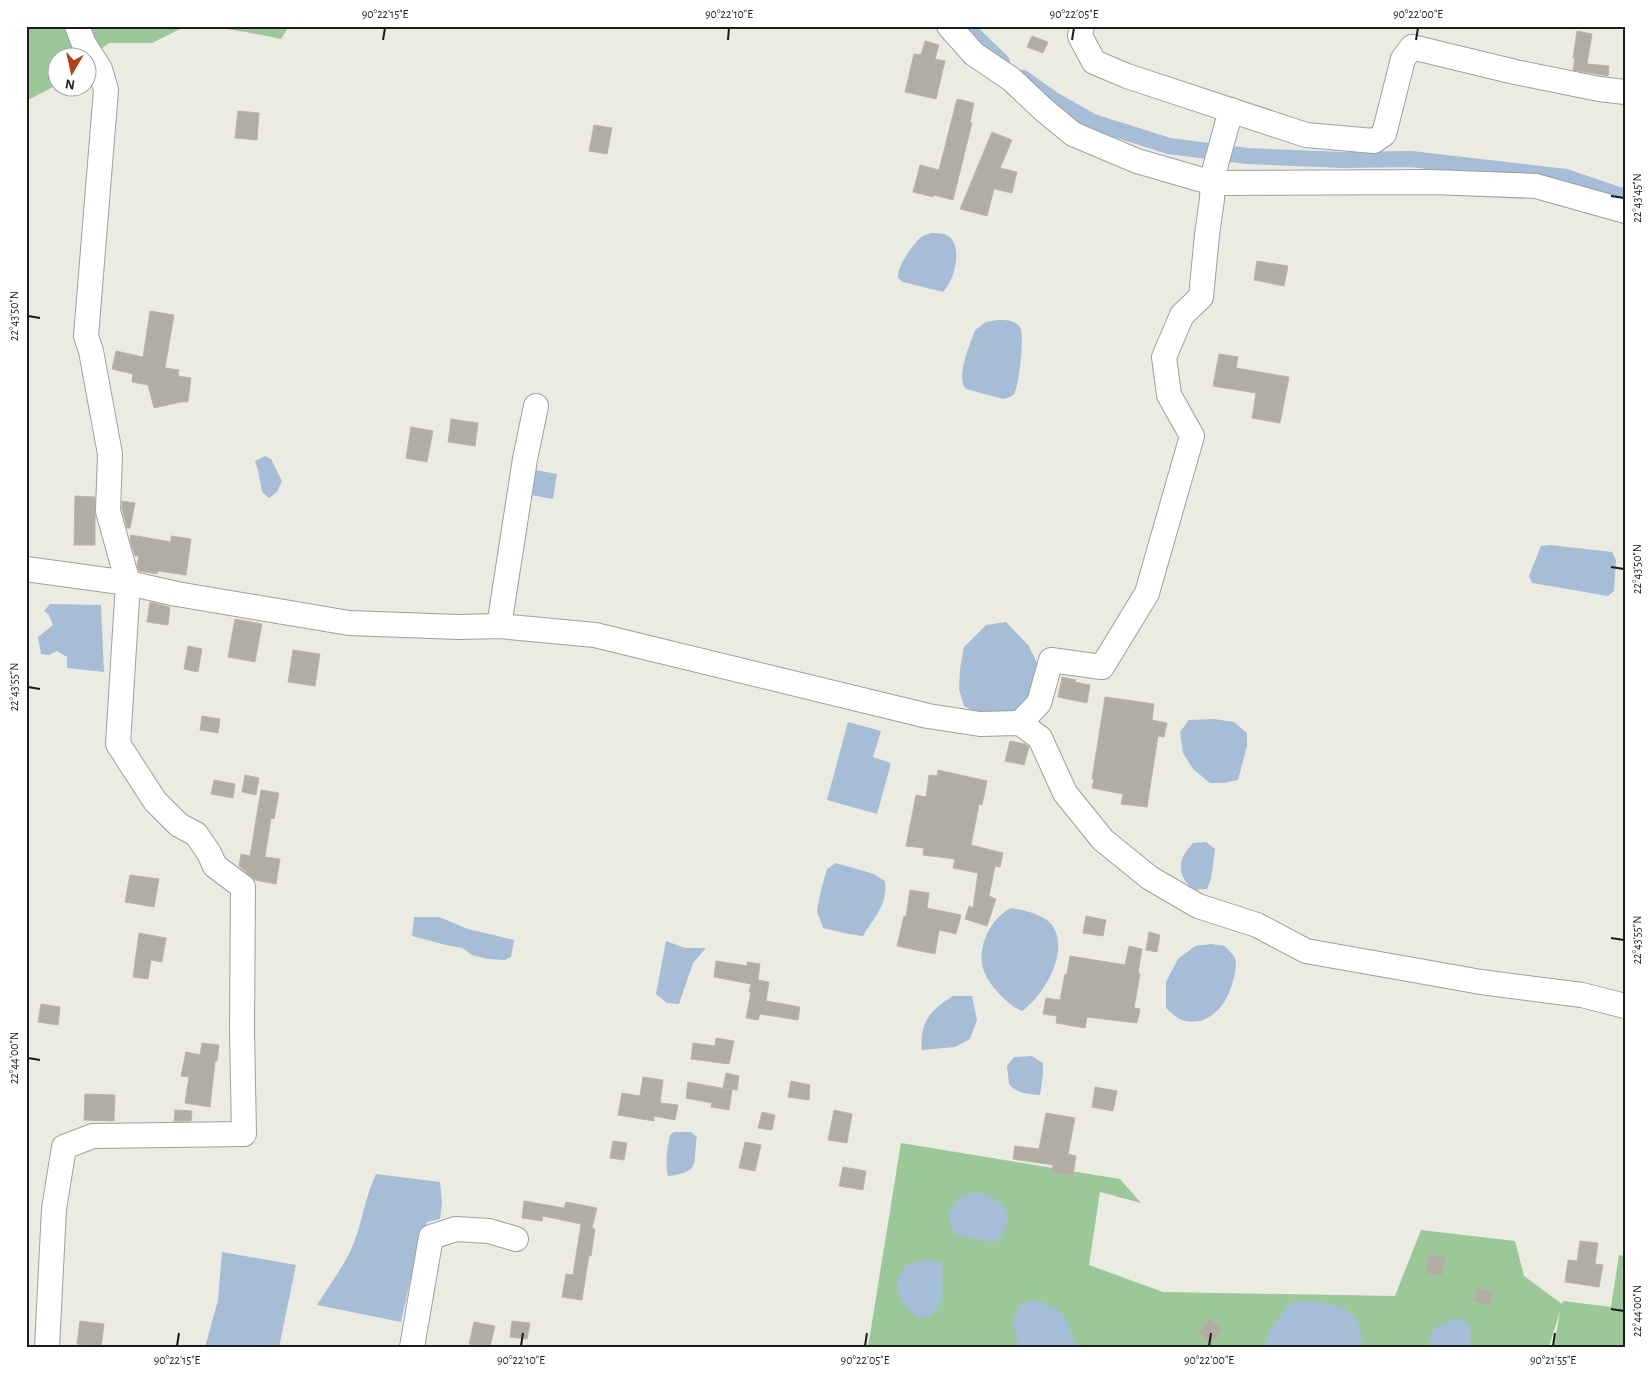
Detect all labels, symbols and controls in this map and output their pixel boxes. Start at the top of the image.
text: 90°22'15"E [362,8,409,20]
text: 90°22'10"E [705,8,753,20]
text: 90°22'05"E [1050,8,1099,20]
text: 90°22'00"E [1393,8,1443,20]
north arrow [48,48,98,98]
text: N [64,76,76,92]
text: 22°43'45"N [1631,173,1643,223]
text: 22°43'50"N [8,291,20,341]
text: 22°43'50"N [1631,544,1643,594]
text: 22°43'55"N [8,663,20,711]
text: 22°43'55"N [1631,916,1643,964]
text: 22°44'00"N [8,1032,20,1084]
text: 22°44'00"N [1631,1285,1643,1337]
text: 90°22'15"E [154,1354,201,1366]
text: 90°22'10"E [497,1354,545,1366]
text: 90°22'05"E [841,1354,890,1366]
text: 90°22'00"E [1184,1354,1234,1366]
text: 90°21'55"E [1530,1354,1576,1366]

